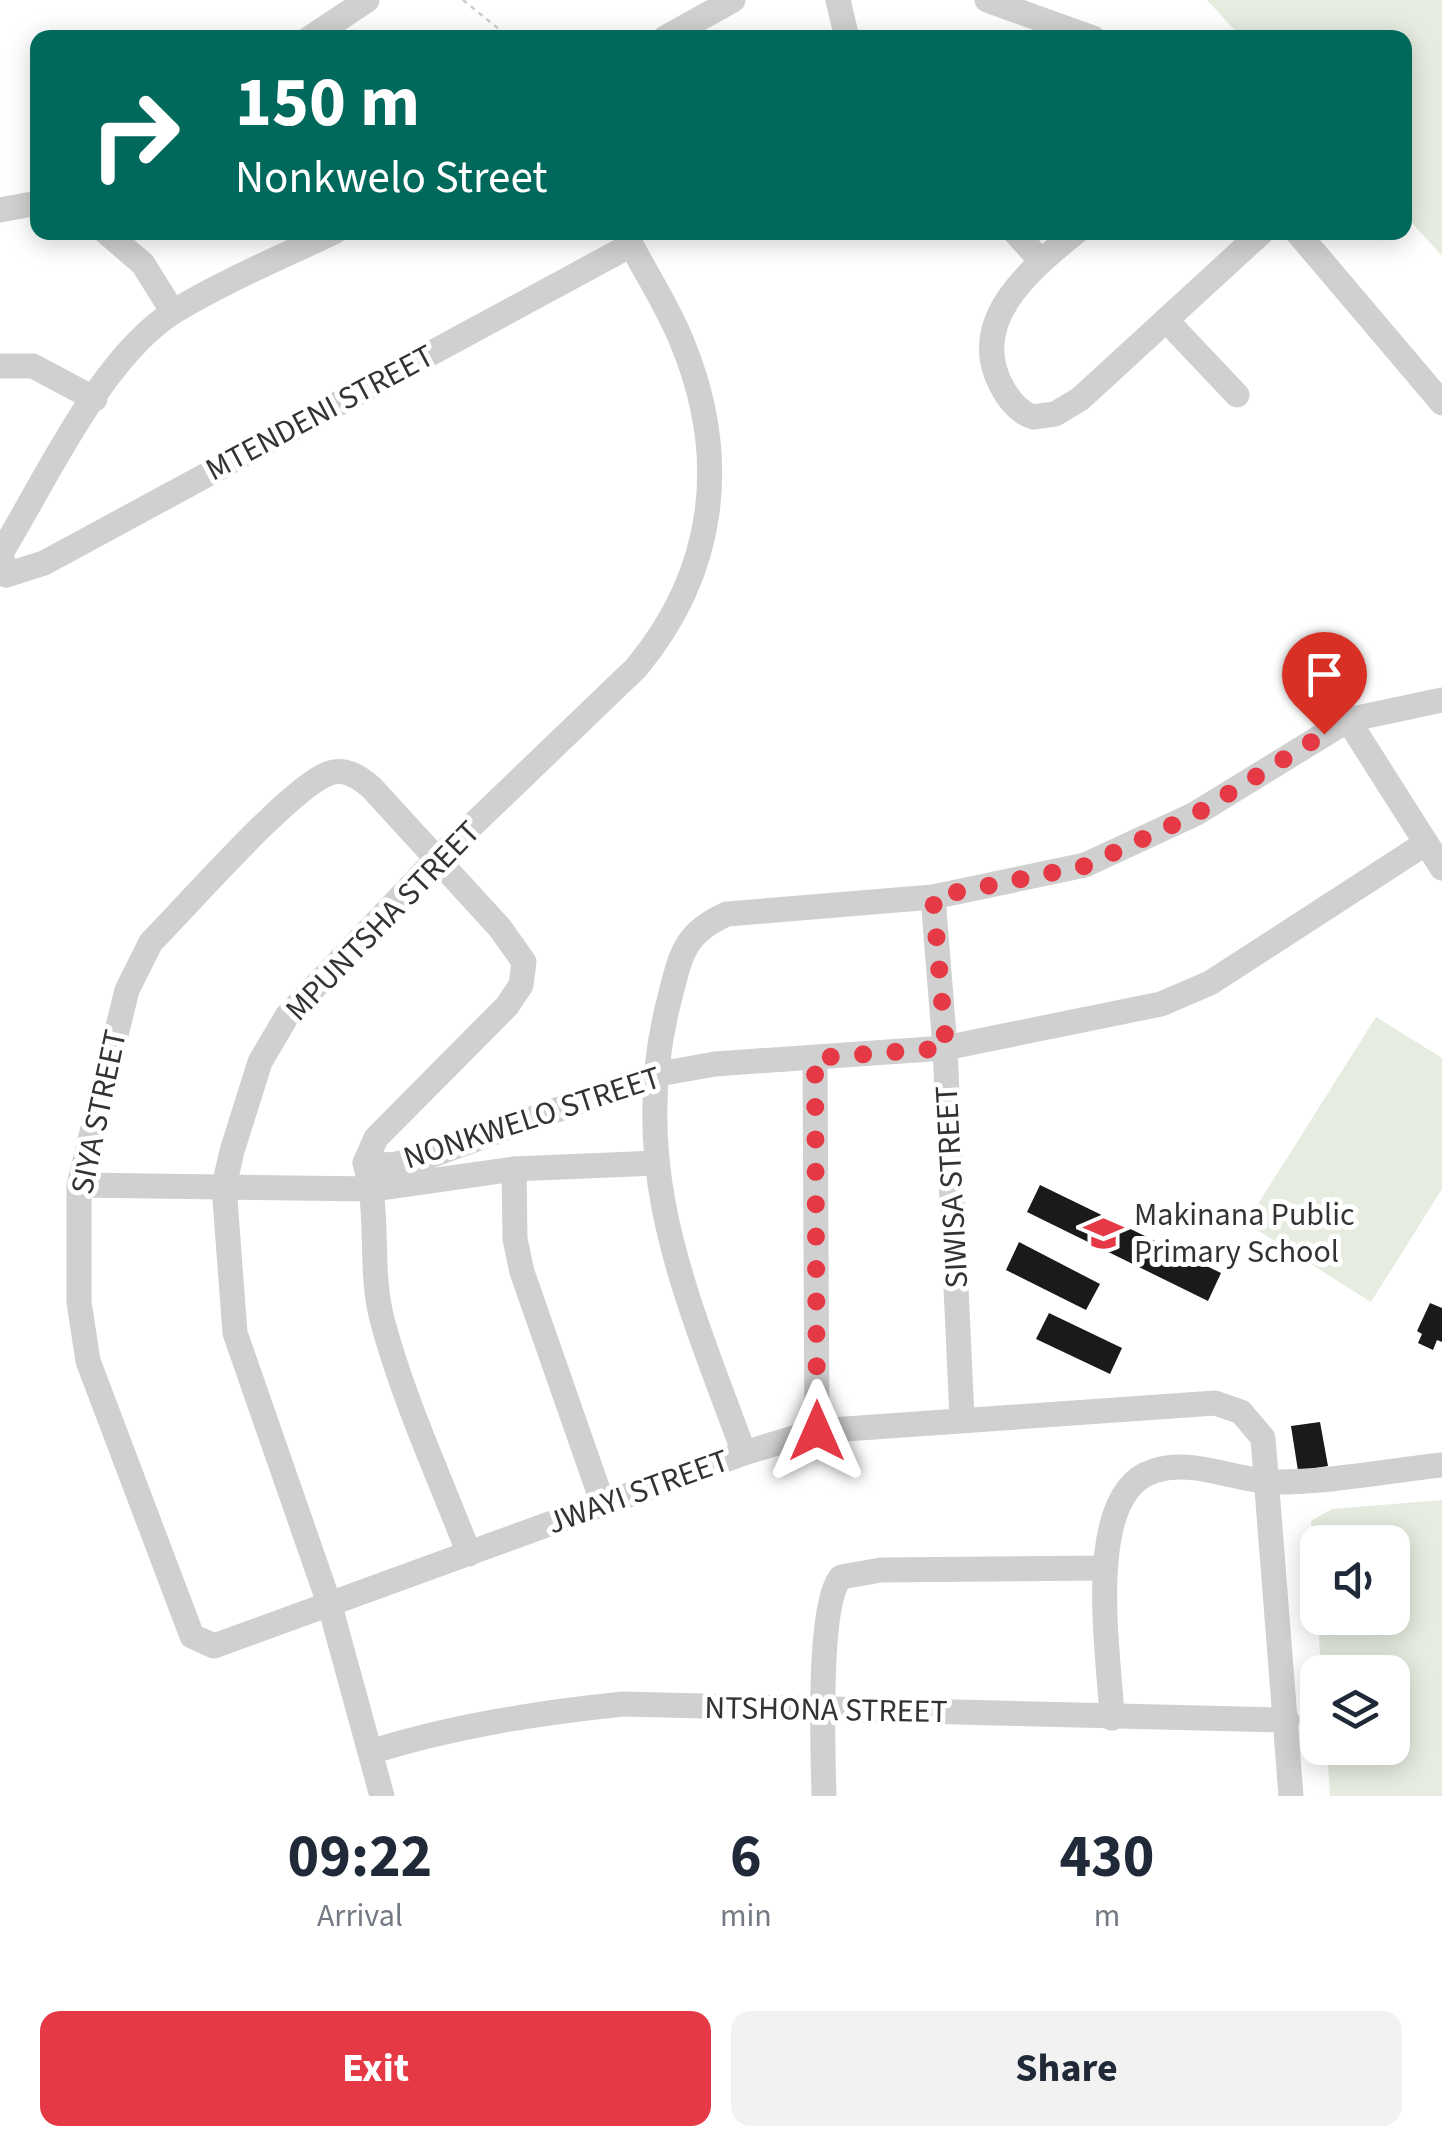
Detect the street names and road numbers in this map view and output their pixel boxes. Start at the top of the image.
street label: MTENDENI STREET [198,333,442,493]
street label: MPUNTSHA STREET [275,810,491,1032]
street label: SIYA STREET [59,1026,139,1198]
street label: NONKWELO STREET [397,1055,667,1181]
street label: SIWISA STREET [924,1085,980,1289]
street label: JWAYI STREET [541,1438,735,1546]
street label: NTSHONA STREET [704,1685,948,1735]

